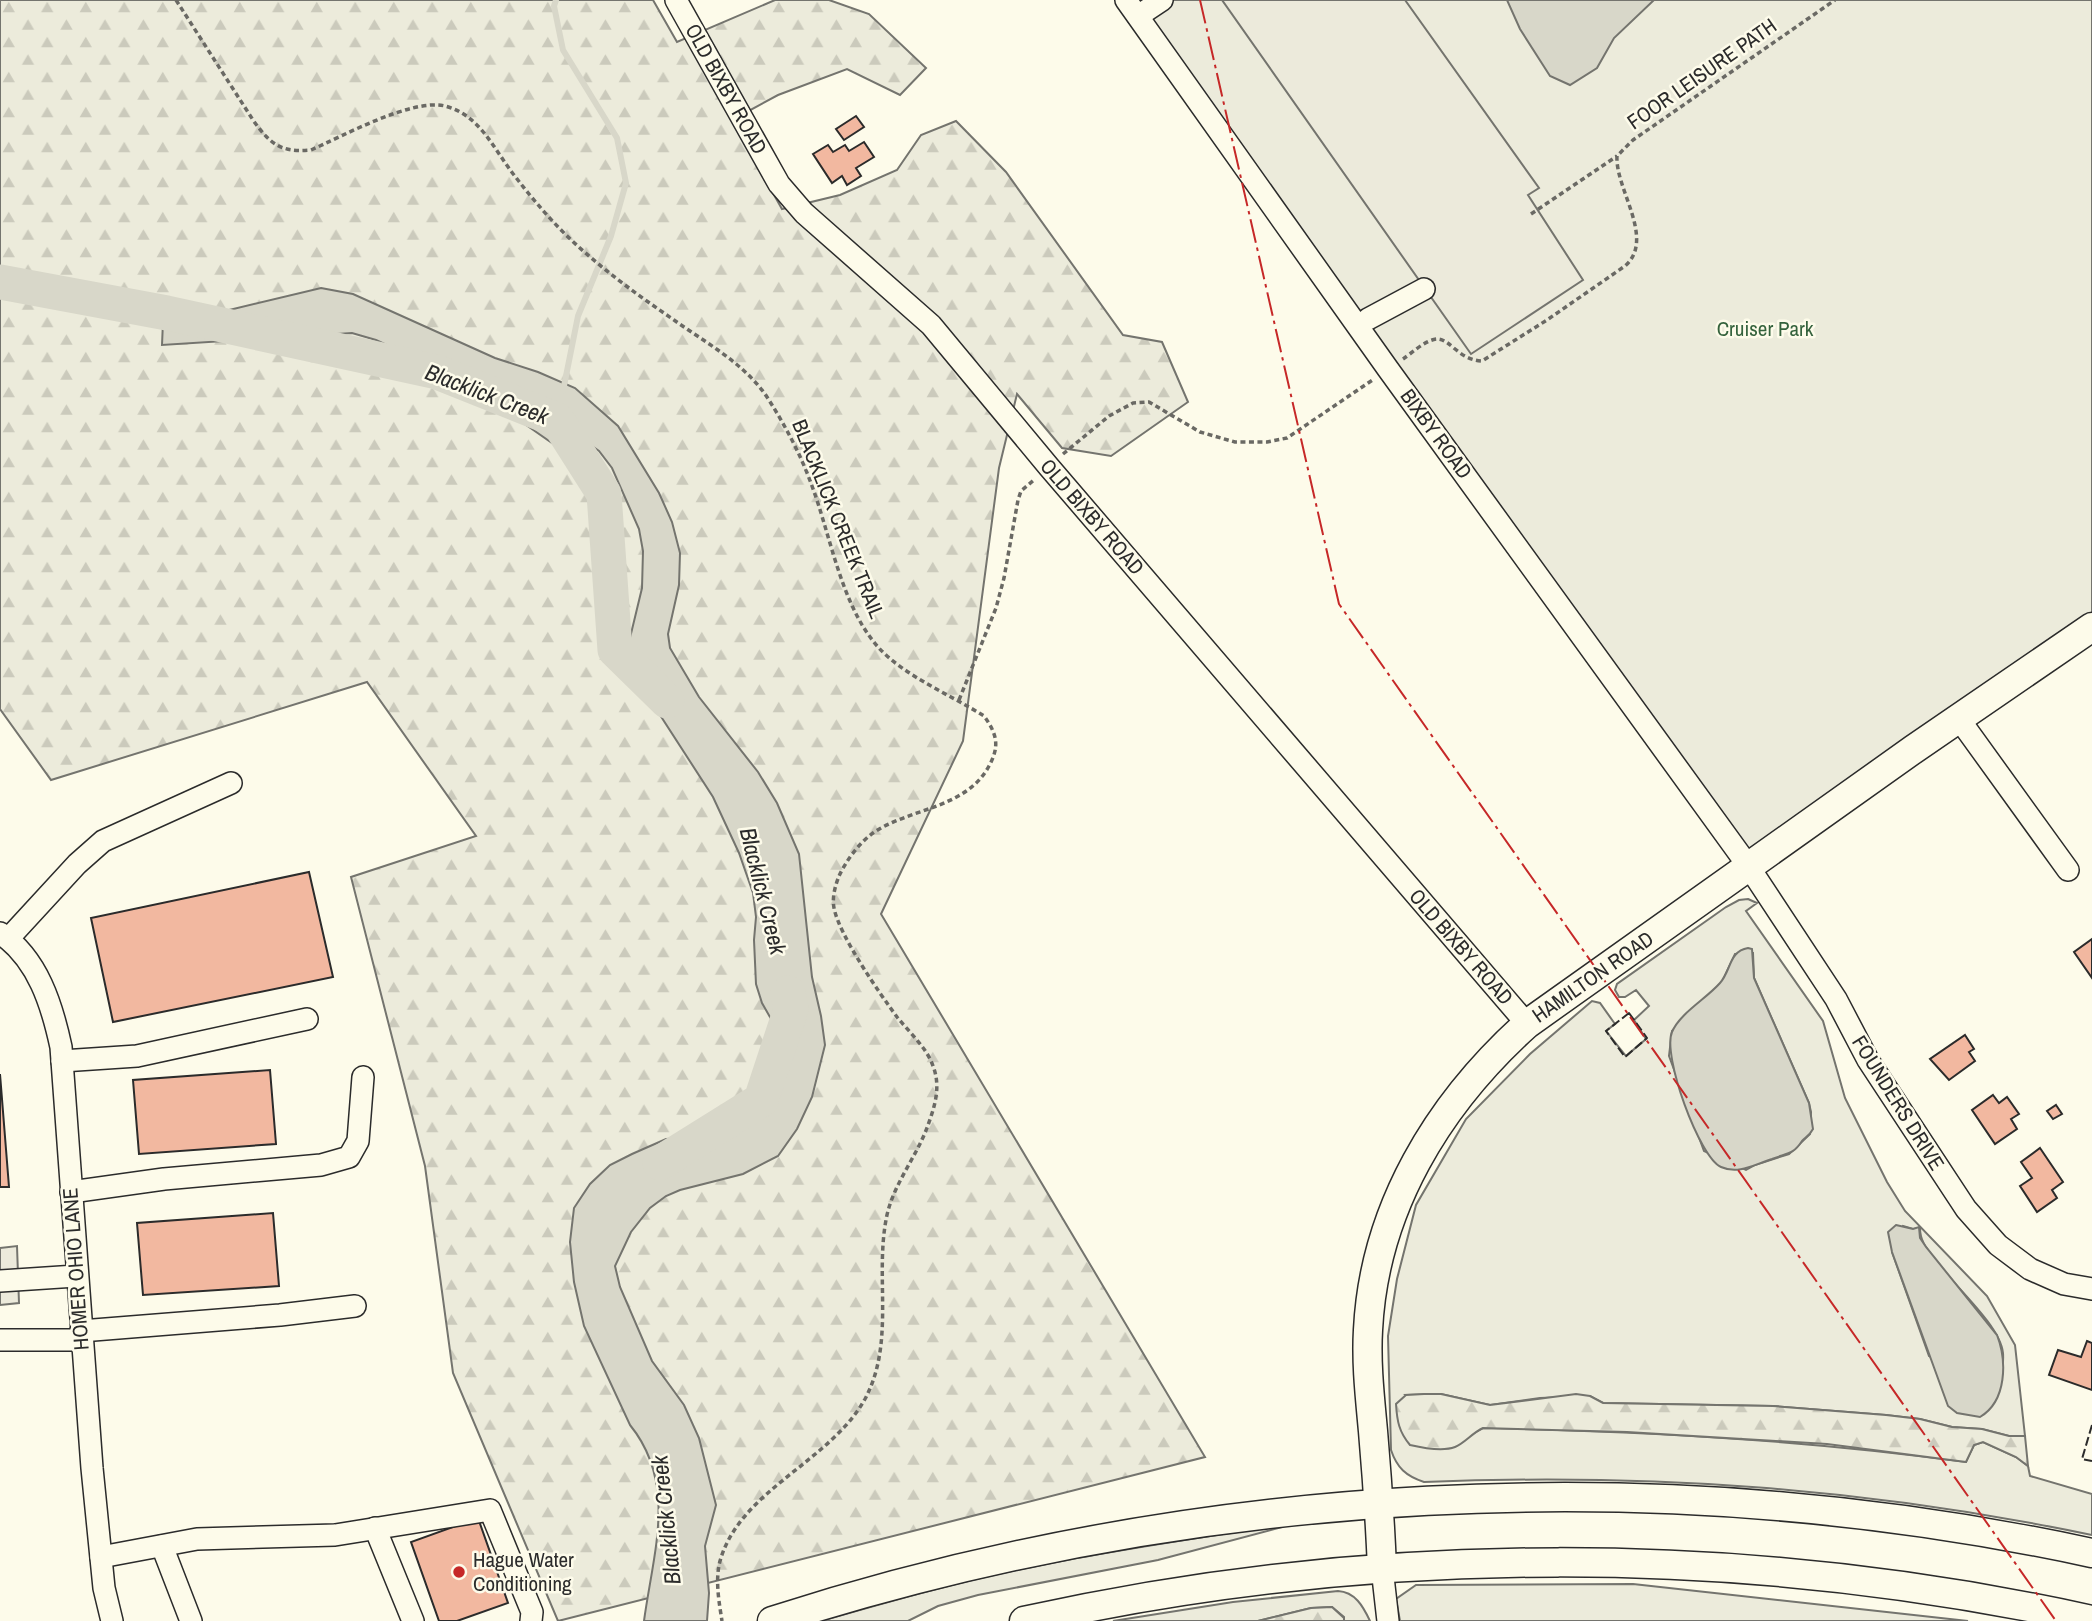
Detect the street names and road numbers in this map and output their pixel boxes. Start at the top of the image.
street label: FOOR LEISURE PATH [1621,11,1782,136]
street label: OLD BIXBY ROAD [679,18,774,159]
street label: BIXBY ROAD [1394,383,1479,485]
street label: BLACKLICK CREEK TRAIL [785,415,892,623]
street label: OLD BIXBY ROAD [1034,452,1151,581]
street label: OLD BIXBY ROAD [1403,882,1520,1011]
street label: HAMILTON ROAD [1526,924,1659,1029]
street label: FOUNDERS DRIVE [1845,1030,1952,1176]
street label: HOMER OHIO LANE [55,1187,96,1351]

